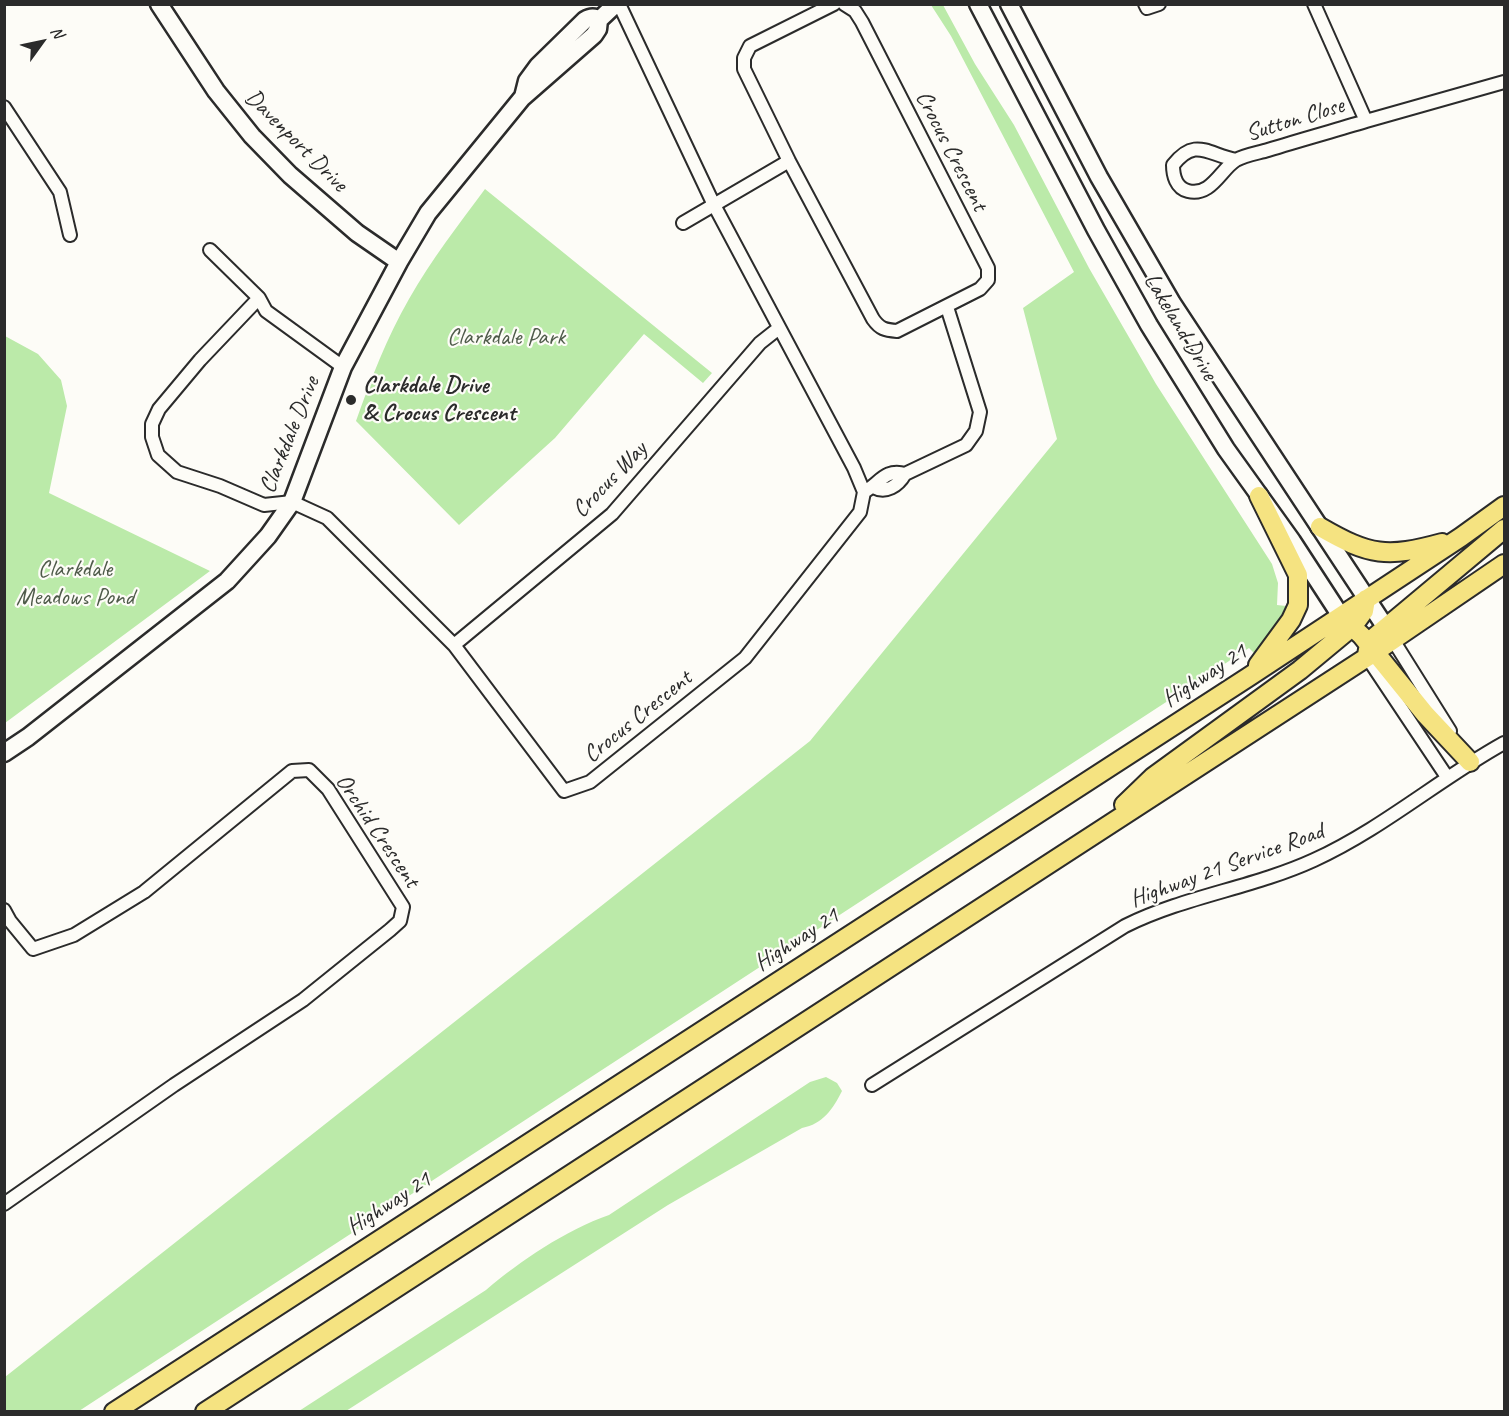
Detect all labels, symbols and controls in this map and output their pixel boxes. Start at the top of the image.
north arrow [12,12,72,72]
text: N [46,23,68,42]
street label: Davenport Drive [239,84,353,198]
street label: Crocus Crescent [908,86,994,216]
street label: Sutton Close [1243,91,1347,149]
street label: Lakeland Drive [1137,268,1223,386]
park label: Clarkdale Park [447,324,565,352]
street label: Clarkdale Drive [254,372,326,498]
place label: Clarkdale Drive & Crocus Crescent [363,372,515,428]
marker: Clarkdale Drive & Crocus Crescent [344,393,358,407]
street label: Crocus Way [567,436,653,524]
park label: Clarkdale Meadows Pond [16,556,134,612]
street label: Highway 21 [1157,638,1253,714]
street label: Crocus Crescent [578,665,698,769]
street label: Orchid Crescent [328,769,426,893]
street label: Highway 21 Service Road [1126,818,1328,914]
street label: Highway 21 [749,902,845,978]
street label: Highway 21 [341,1166,437,1242]

